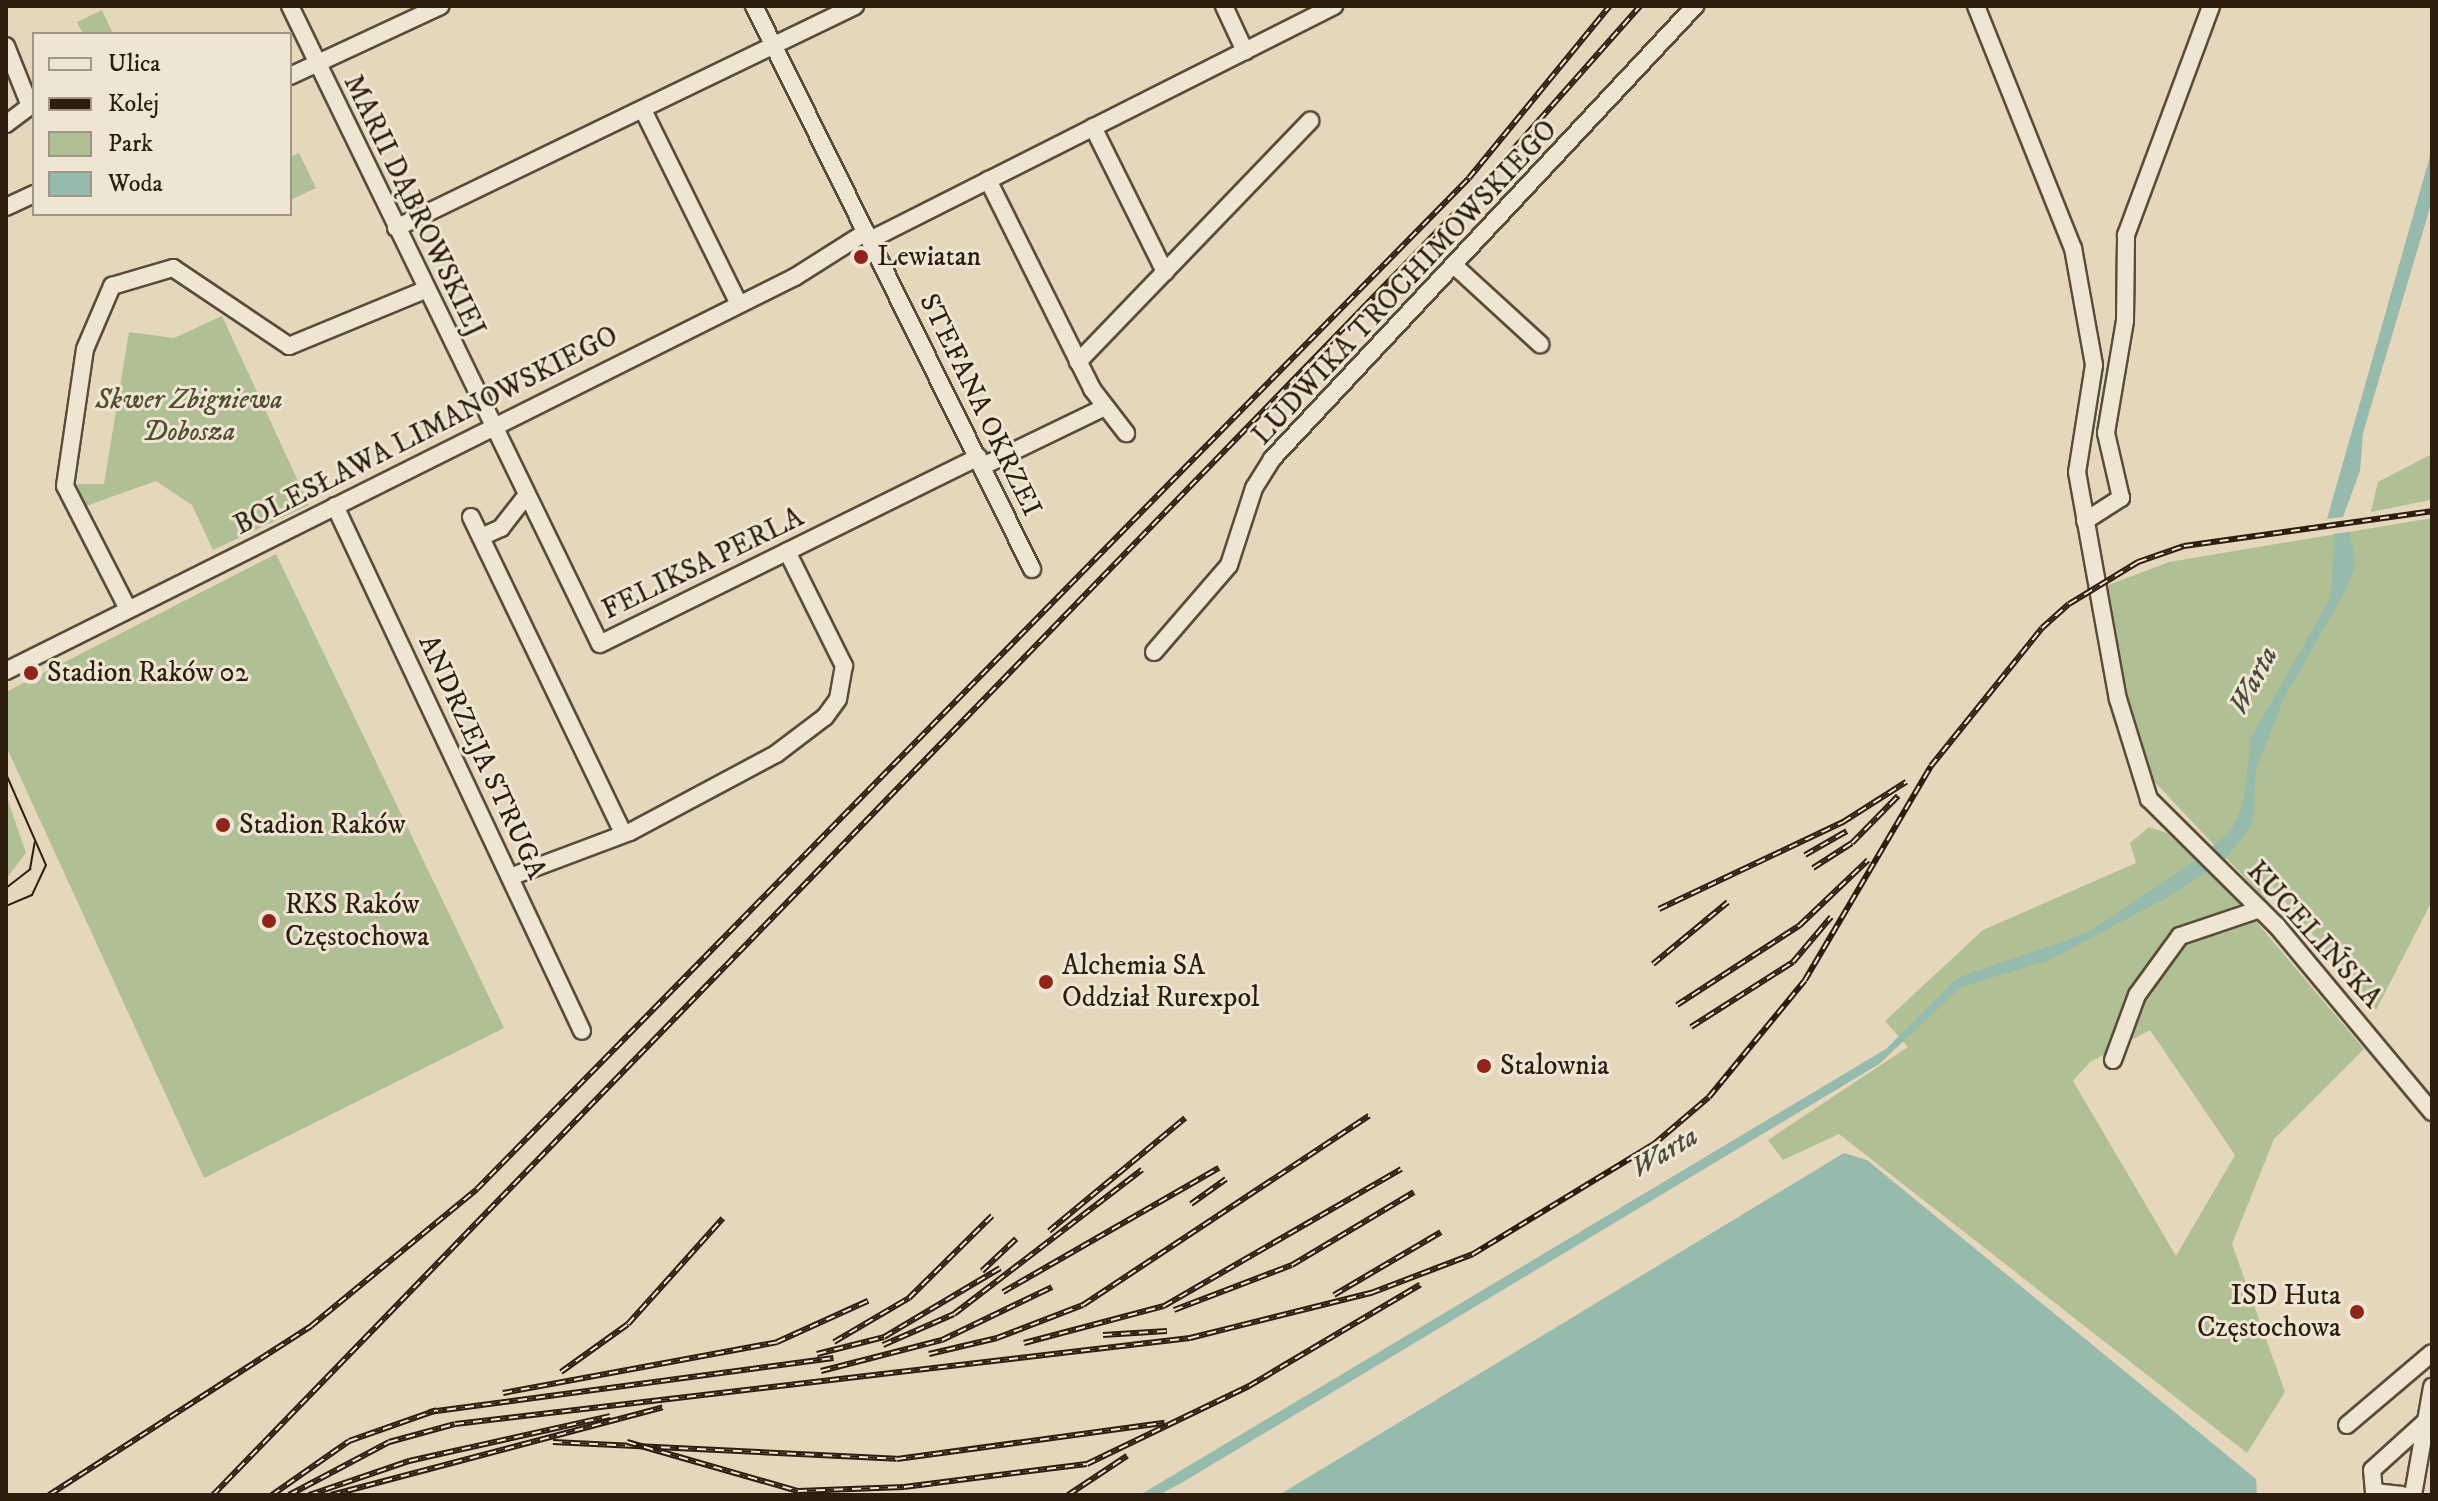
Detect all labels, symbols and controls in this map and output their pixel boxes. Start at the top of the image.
legend [32,32,292,216]
text: Ulica [108,49,161,79]
street label: MARII DĄBROWSKIEJ [336,69,492,343]
text: Kolej [108,89,159,119]
street label: LUDWIKA TROCHIMOWSKIEGO [1246,114,1564,452]
text: Park [108,129,153,159]
text: Woda [108,169,163,199]
place label: Lewiatan [877,240,981,274]
marker: Lewiatan [852,248,870,266]
street label: STEFANA OKRZEI [912,288,1048,522]
street label: BOLESŁAWA LIMANOWSKIEGO [228,319,624,543]
park label: Skwer Zbigniewa Dobosza [95,383,283,449]
street label: FELIKSA PERLA [597,501,809,627]
street label: ANDRZEJA STRUGA [411,630,553,884]
water label: Warta [2221,641,2287,721]
place label: Stadion Raków 02 [47,656,248,690]
marker: Stadion Raków 02 [22,664,40,682]
place label: Stadion Raków [239,808,406,842]
marker: Stadion Raków [214,816,232,834]
street label: KUCELIŃSKA [2239,855,2389,1015]
place label: RKS Raków Częstochowa [285,888,429,954]
marker: RKS Raków Częstochowa [260,912,278,930]
place label: Alchemia SA Oddział Rurexpol [1062,949,1259,1015]
marker: Alchemia SA Oddział Rurexpol [1037,973,1055,991]
place label: Stalownia [1500,1049,1609,1083]
marker: Stalownia [1475,1057,1493,1075]
water label: Warta [1625,1119,1705,1187]
place label: ISD Huta Częstochowa [2197,1279,2341,1345]
marker: ISD Huta Częstochowa [2348,1303,2366,1321]

